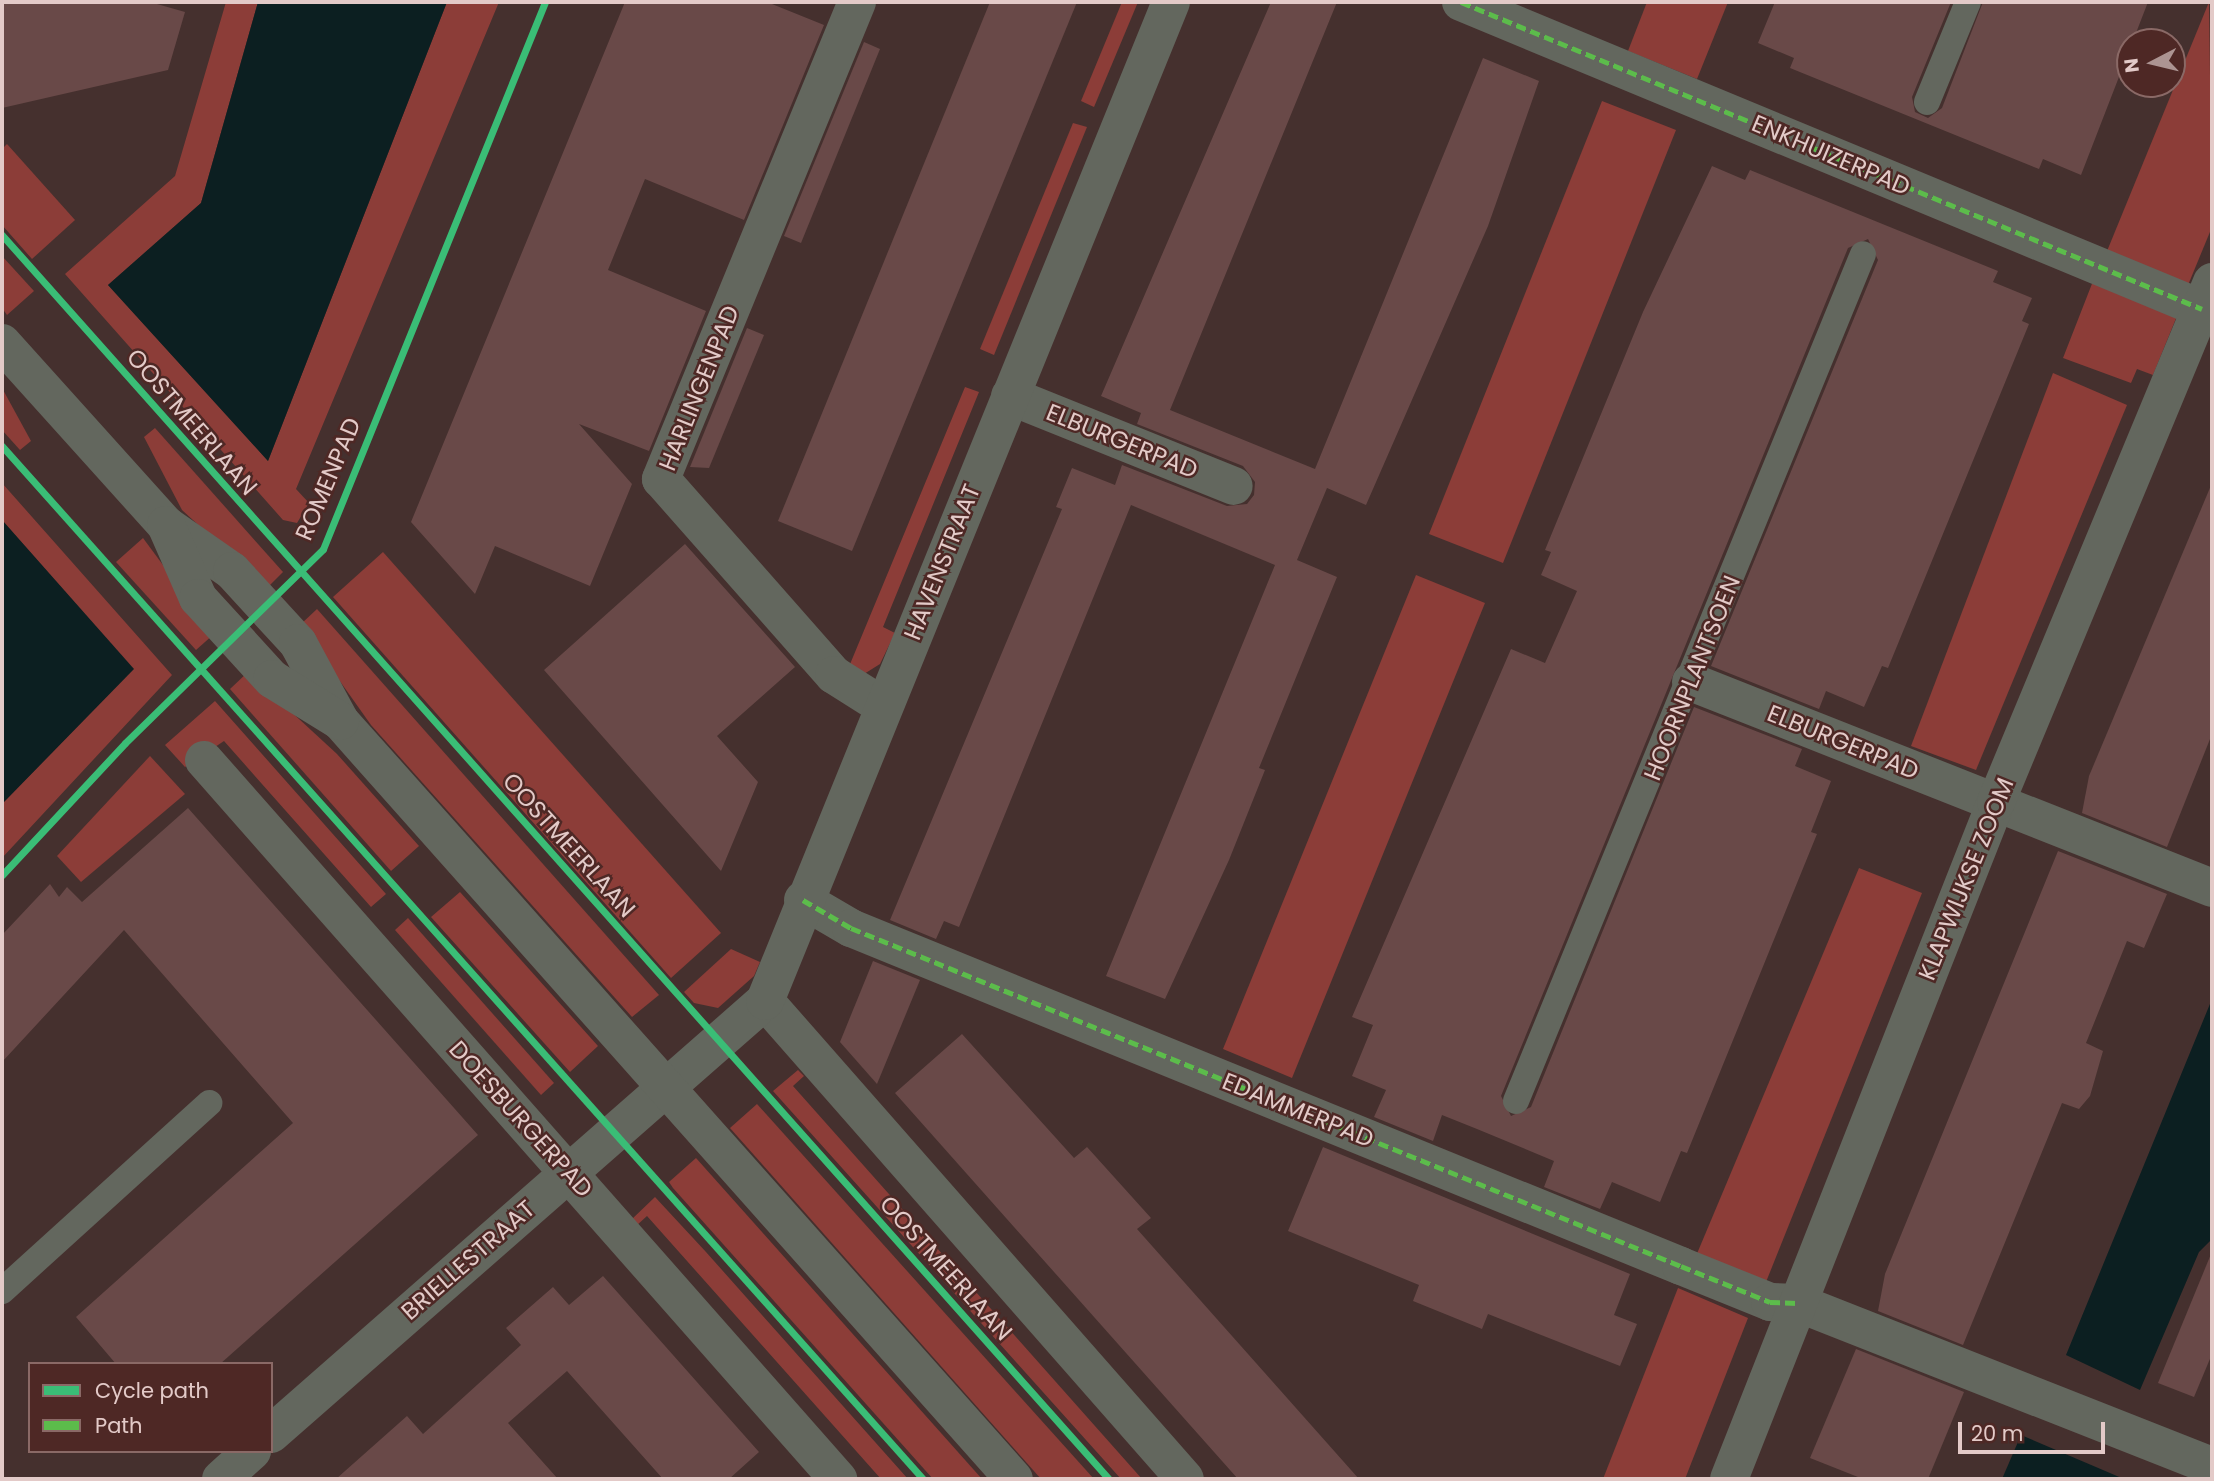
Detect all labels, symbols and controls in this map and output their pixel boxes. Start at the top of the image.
north arrow [2116,28,2186,98]
text: N [2117,57,2146,74]
street label: ENKHUIZERPAD [1747,109,1915,201]
street label: HARLINGENPAD [653,301,745,475]
street label: OOSTMEERLAAN [121,343,263,501]
street label: ELBURGERPAD [1042,398,1202,484]
street label: ROMENPAD [289,413,367,545]
street label: HAVENSTRAAT [898,480,986,644]
street label: HOORNPLANTSOEN [1638,571,1746,785]
street label: ELBURGERPAD [1763,699,1923,785]
street label: OOSTMEERLAAN [497,767,641,923]
street label: KLAPWIJKSE ZOOM [1912,774,2020,984]
street label: DOESBURGERPAD [443,1035,599,1203]
street label: EDAMMERPAD [1218,1067,1378,1153]
street label: OOSTMEERLAAN [874,1190,1018,1346]
street label: BRIELLESTRAAT [395,1194,541,1326]
legend [28,1362,273,1453]
text: Cycle path [95,1376,209,1405]
scale bar [1962,1408,2109,1452]
text: Path [95,1411,142,1440]
text: 20 m [1971,1419,2024,1448]

